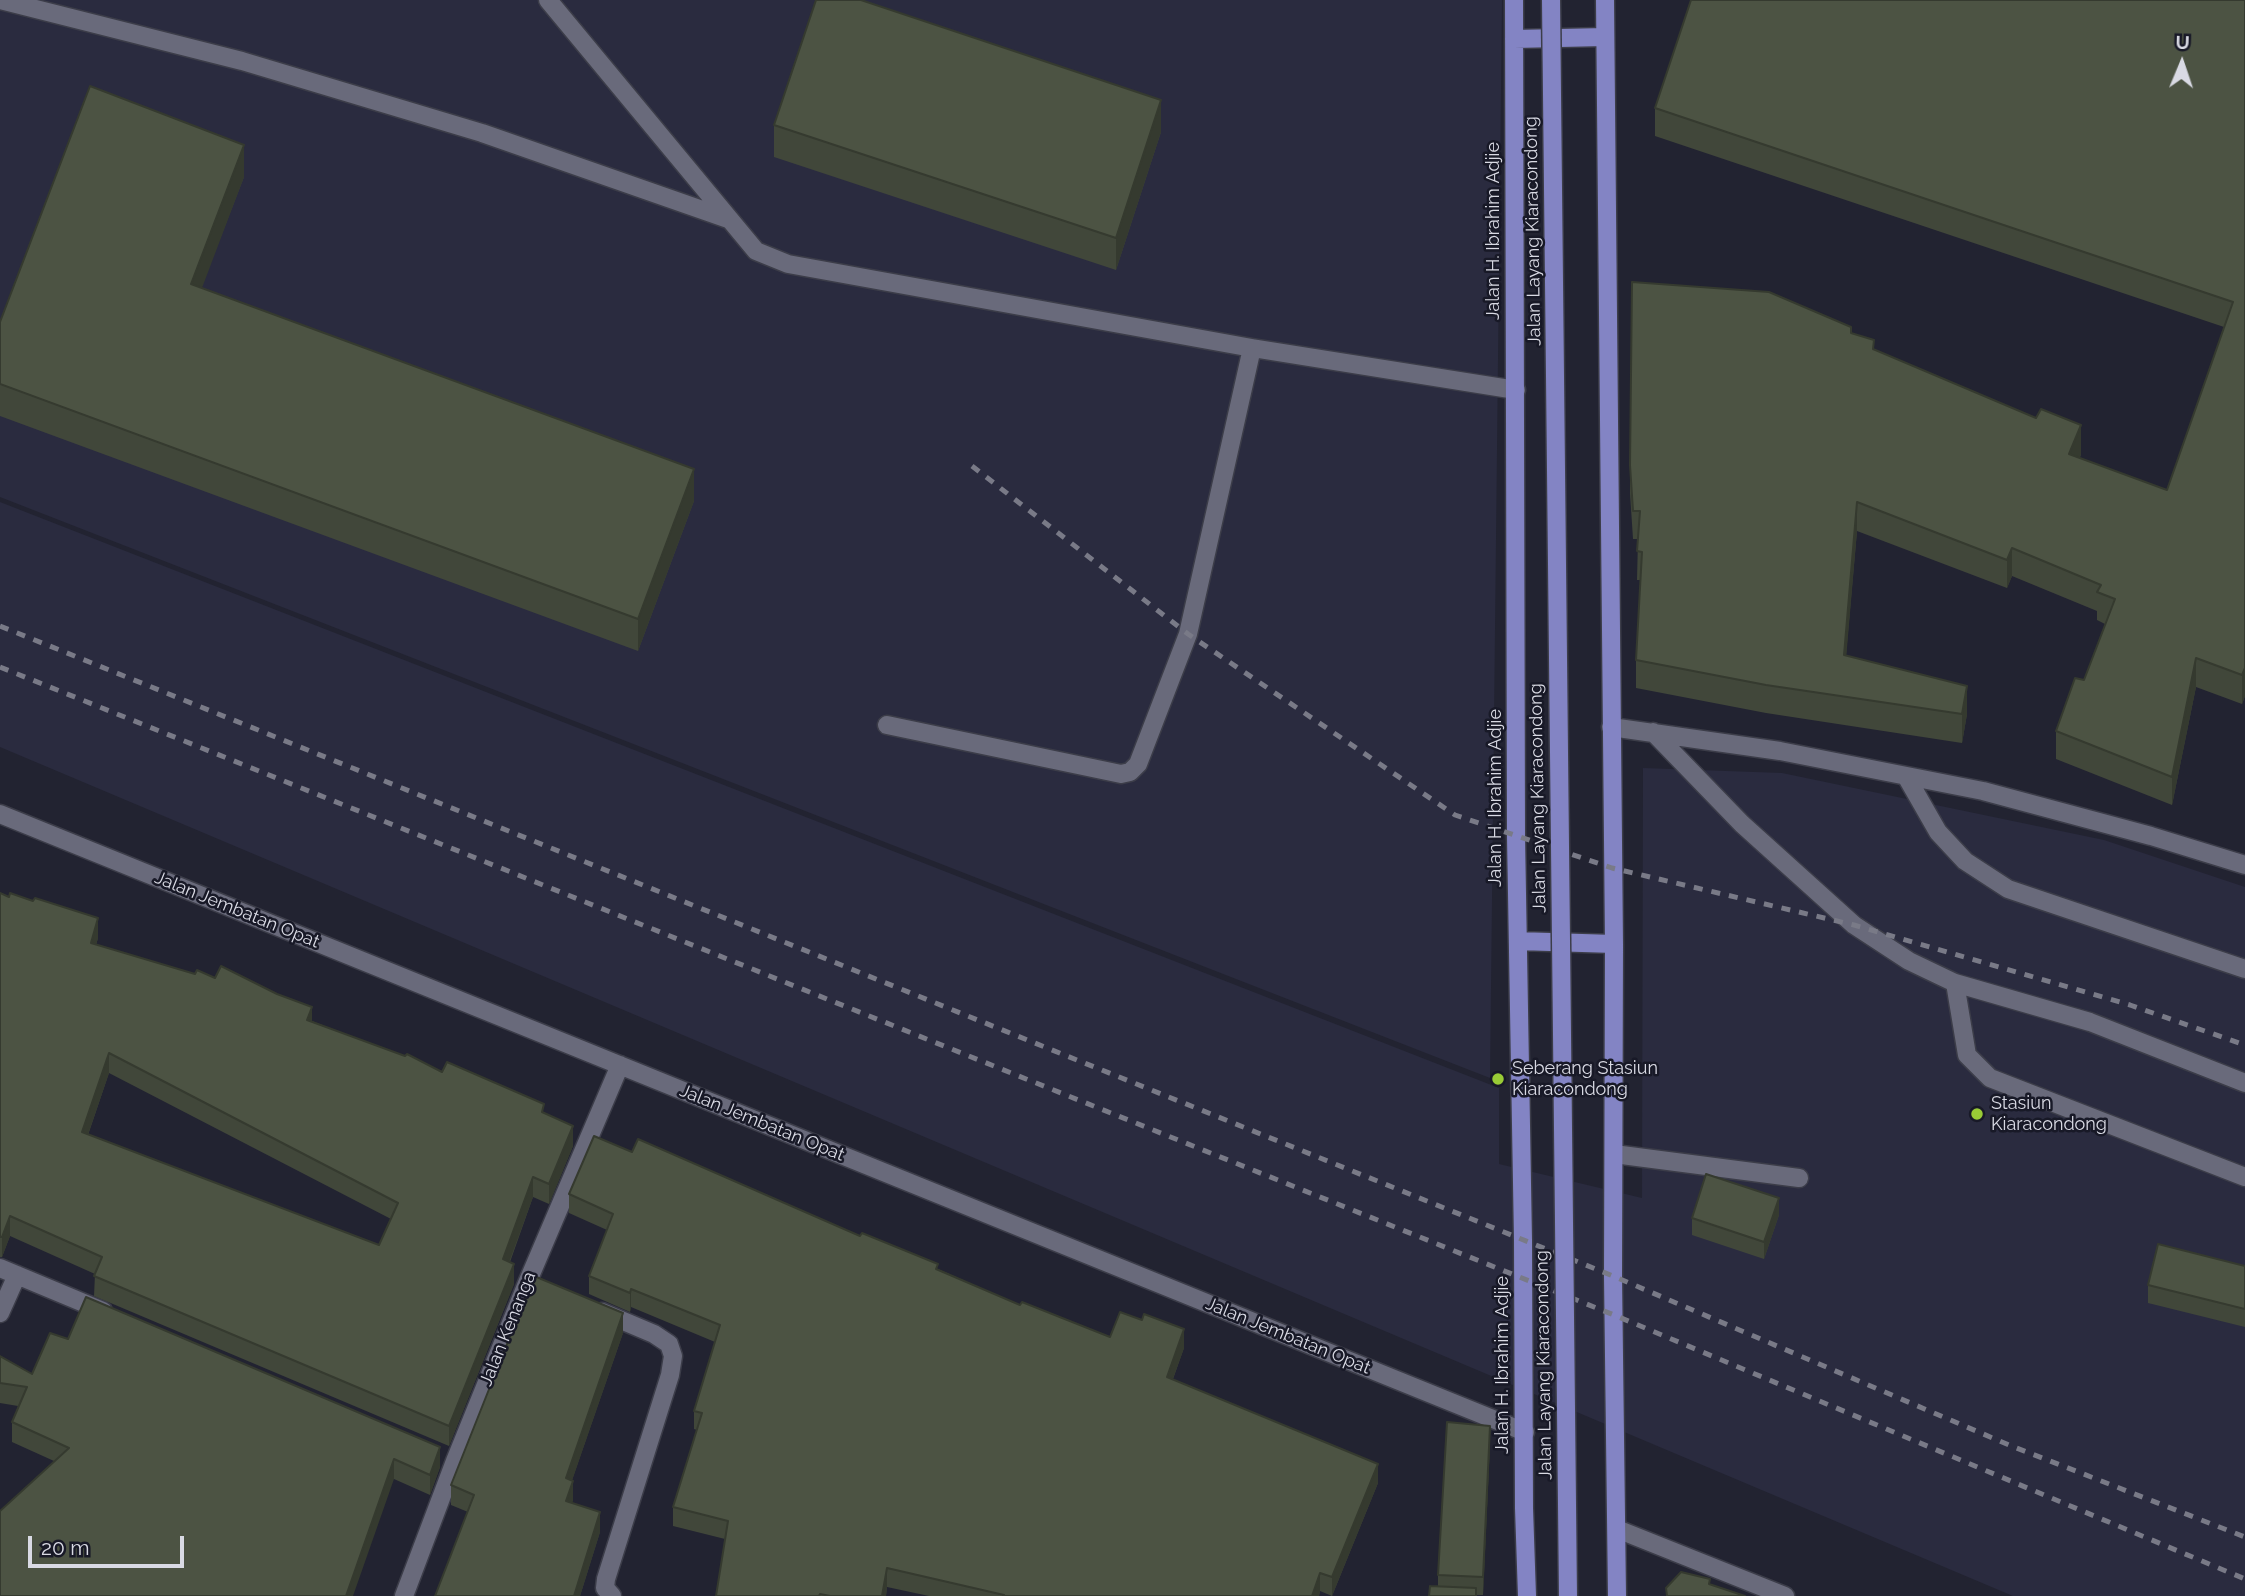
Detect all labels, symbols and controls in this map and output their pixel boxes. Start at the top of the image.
north arrow [2147,28,2217,98]
text: U [2175,31,2190,53]
street label: Jalan Layang Kiaracondong [1520,116,1546,346]
street label: Jalan H. Ibrahim Adjie [1483,142,1505,320]
street label: Jalan Layang Kiaracondong [1525,683,1551,913]
street label: Jalan H. Ibrahim Adjie [1485,709,1507,887]
street label: Jalan Jembatan Opat [151,867,323,953]
place label: Seberang Stasiun Kiaracondong [1512,1058,1658,1100]
marker: Seberang Stasiun Kiaracondong [1490,1071,1506,1087]
street label: Jalan Jembatan Opat [676,1080,848,1166]
place label: Stasiun Kiaracondong [1991,1093,2107,1136]
marker: Stasiun Kiaracondong [1969,1106,1985,1122]
street label: Jalan Layang Kiaracondong [1531,1250,1557,1480]
street label: Jalan Kenanga [475,1269,541,1389]
street label: Jalan H. Ibrahim Adjie [1492,1276,1514,1454]
street label: Jalan Jembatan Opat [1202,1293,1374,1379]
scale bar [32,1522,187,1566]
text: 20 m [41,1535,89,1560]

